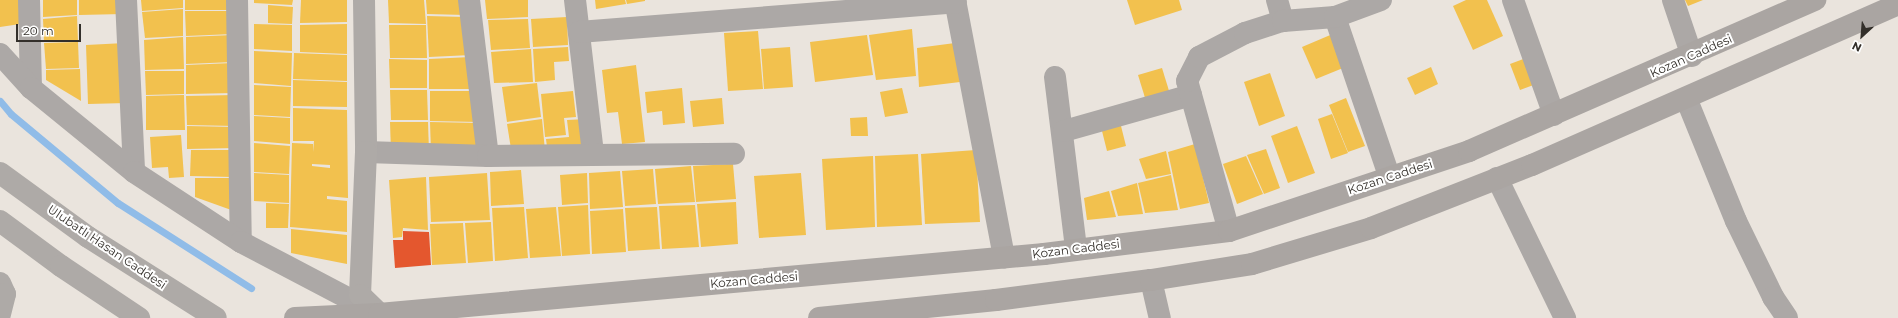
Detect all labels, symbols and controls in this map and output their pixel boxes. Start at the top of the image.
scale bar [18,16,83,42]
north arrow [1842,16,1882,56]
text: 20 m [23,23,54,38]
street label: Kozan Caddesi [1648,31,1734,81]
text: N [1850,39,1864,55]
street label: Kozan Caddesi [1346,157,1434,197]
street label: Ulubatlı Hasan Caddesi [45,202,169,292]
street label: Kozan Caddesi [1031,236,1121,262]
street label: Kozan Caddesi [709,269,799,291]

